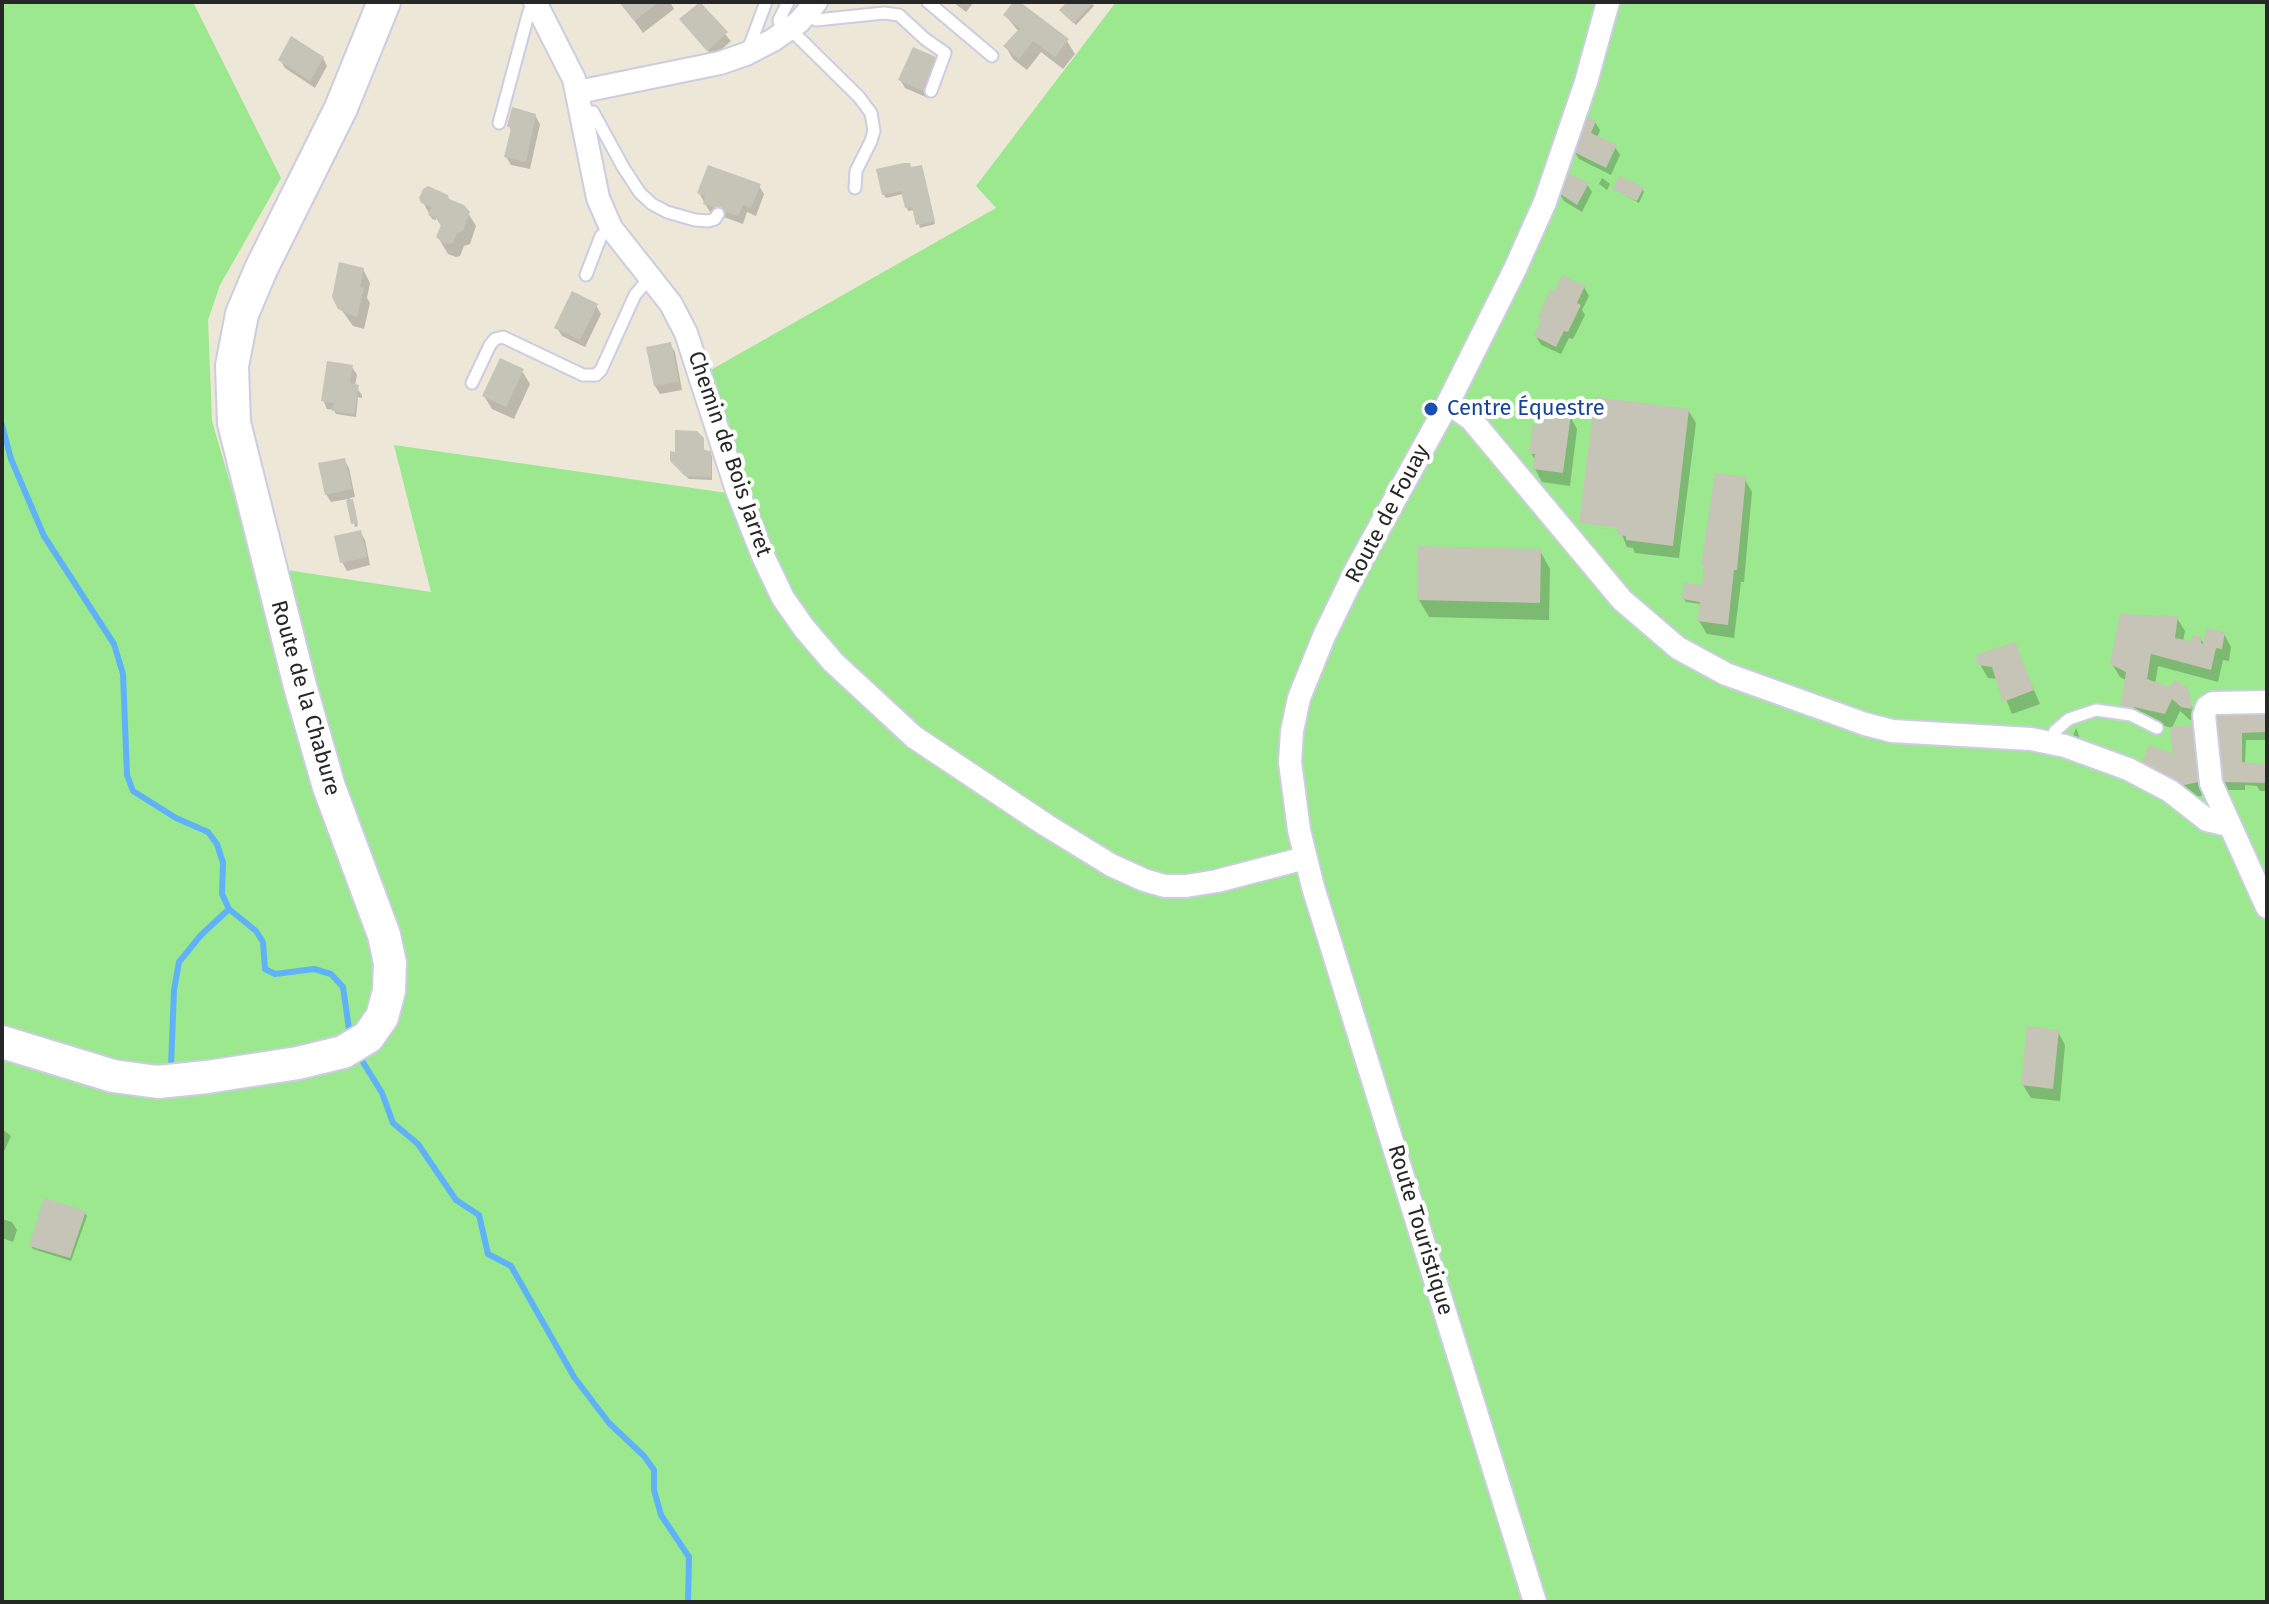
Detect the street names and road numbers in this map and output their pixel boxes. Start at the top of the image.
street label: Chemin de Bois Jarret [681,348,777,560]
street label: Route de Fouay [1340,440,1436,588]
street label: Route de la Chabure [264,597,346,799]
street label: Route Touristique [1382,1142,1458,1318]

